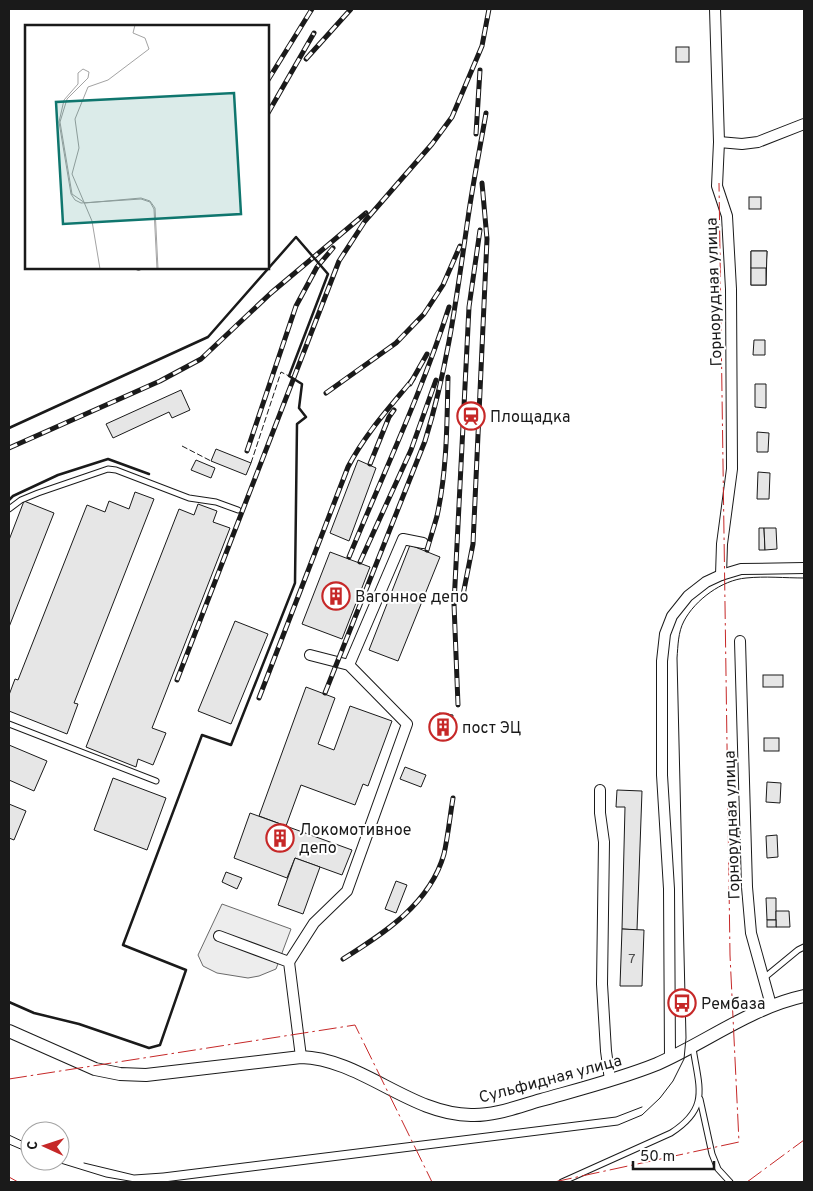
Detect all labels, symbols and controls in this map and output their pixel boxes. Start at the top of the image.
inset map [25,25,269,269]
street label: Горнорудная улица [702,217,728,367]
station icon: Площадка [456,401,486,431]
place label: Площадка [490,408,570,428]
building icon: Вагонное депо [321,581,351,611]
place label: Вагонное депо [355,588,468,608]
building icon: пост ЭЦ [428,712,458,742]
place label: пост ЭЦ [462,719,522,739]
street label: Горнорудная улица [720,750,746,900]
place label: Локомотивное депо [299,821,411,859]
building icon: Локомотивное депо [265,823,295,853]
house number: 7 [628,951,636,968]
bus stop icon: Рембаза [667,988,697,1018]
place label: Рембаза [701,995,766,1015]
street label: Сульфидная улица [477,1051,624,1109]
north arrow [20,1121,70,1171]
scale bar [633,1138,714,1170]
text: С [25,1140,42,1150]
text: 50 m [640,1148,675,1167]

